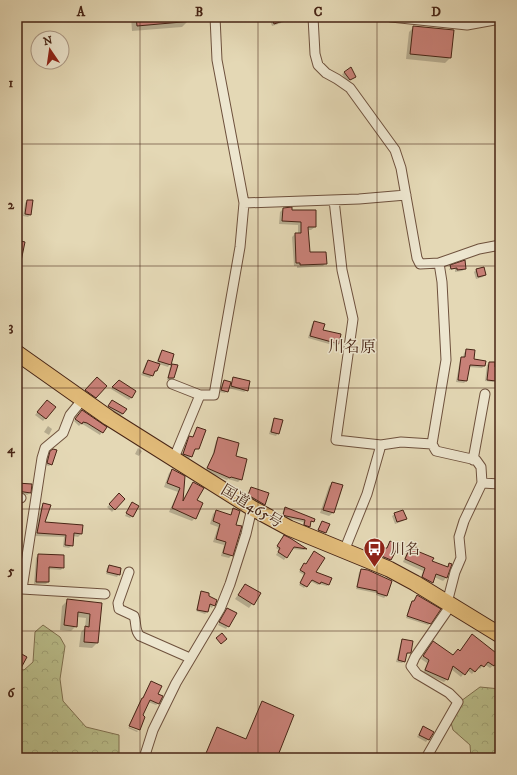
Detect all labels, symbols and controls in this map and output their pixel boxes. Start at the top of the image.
text: A [76,4,86,20]
text: B [195,4,203,20]
text: C [314,4,323,20]
text: D [431,4,441,20]
north arrow [30,30,70,70]
text: N [42,33,54,49]
text: 1 [9,75,14,91]
text: 2 [8,197,15,213]
text: 3 [9,319,14,335]
district label: 川名原 [328,337,376,357]
text: 4 [6,441,15,458]
street label: 国道465号 [217,481,286,532]
bus stop icon: 川名 [362,536,388,569]
place label: 川名 [390,540,420,559]
text: 5 [7,563,15,579]
text: 6 [8,685,16,701]

